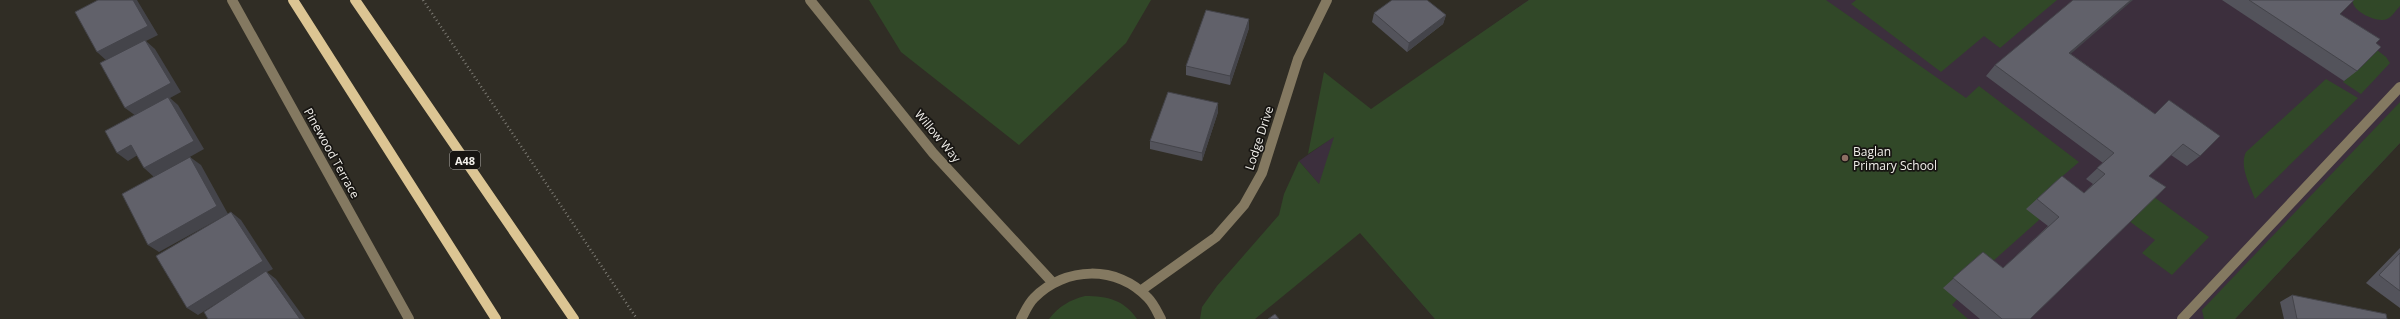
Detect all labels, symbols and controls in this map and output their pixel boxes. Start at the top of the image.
street label: Lodge Drive [1241,103,1277,172]
street label: Pinewood Terrace [300,105,364,201]
street label: Willow Way [911,106,966,167]
place label: Baglan Primary School [1853,143,1937,174]
road number: A48 [450,151,480,169]
marker: Baglan Primary School [1840,153,1850,163]

